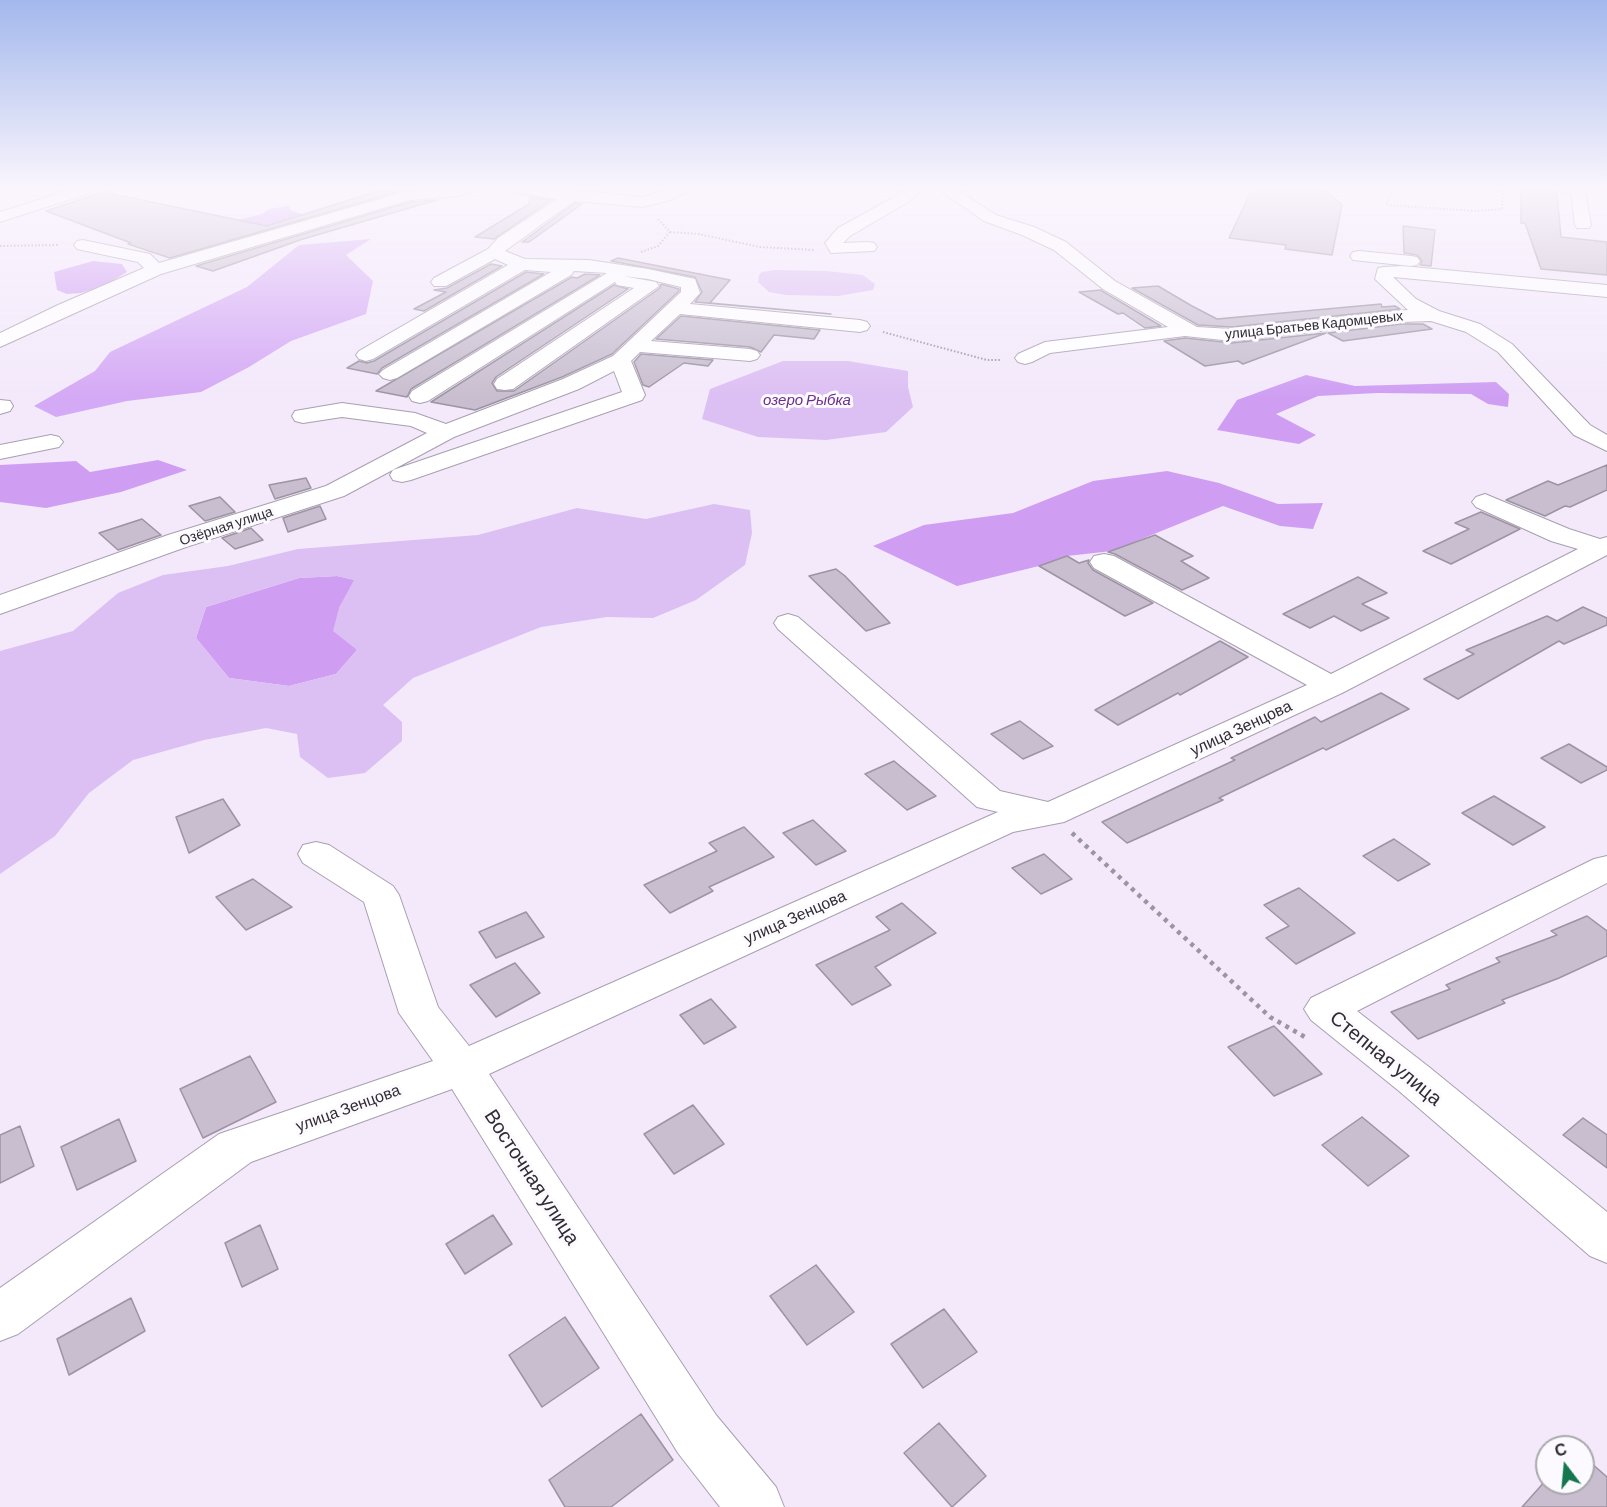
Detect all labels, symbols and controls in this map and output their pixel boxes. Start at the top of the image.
street label: улица Братьев Кадомцевых [1224,307,1404,343]
water label: озеро Рыбка [763,391,851,409]
street label: Озёрная улица [177,503,275,549]
street label: улица Зенцова [1187,696,1295,760]
street label: улица Зенцова [741,886,849,948]
street label: Степная улица [1325,1005,1447,1111]
street label: улица Зенцова [293,1080,403,1136]
street label: Восточная улица [479,1105,585,1249]
north arrow [1535,1435,1595,1495]
text: С [1552,1438,1569,1460]

